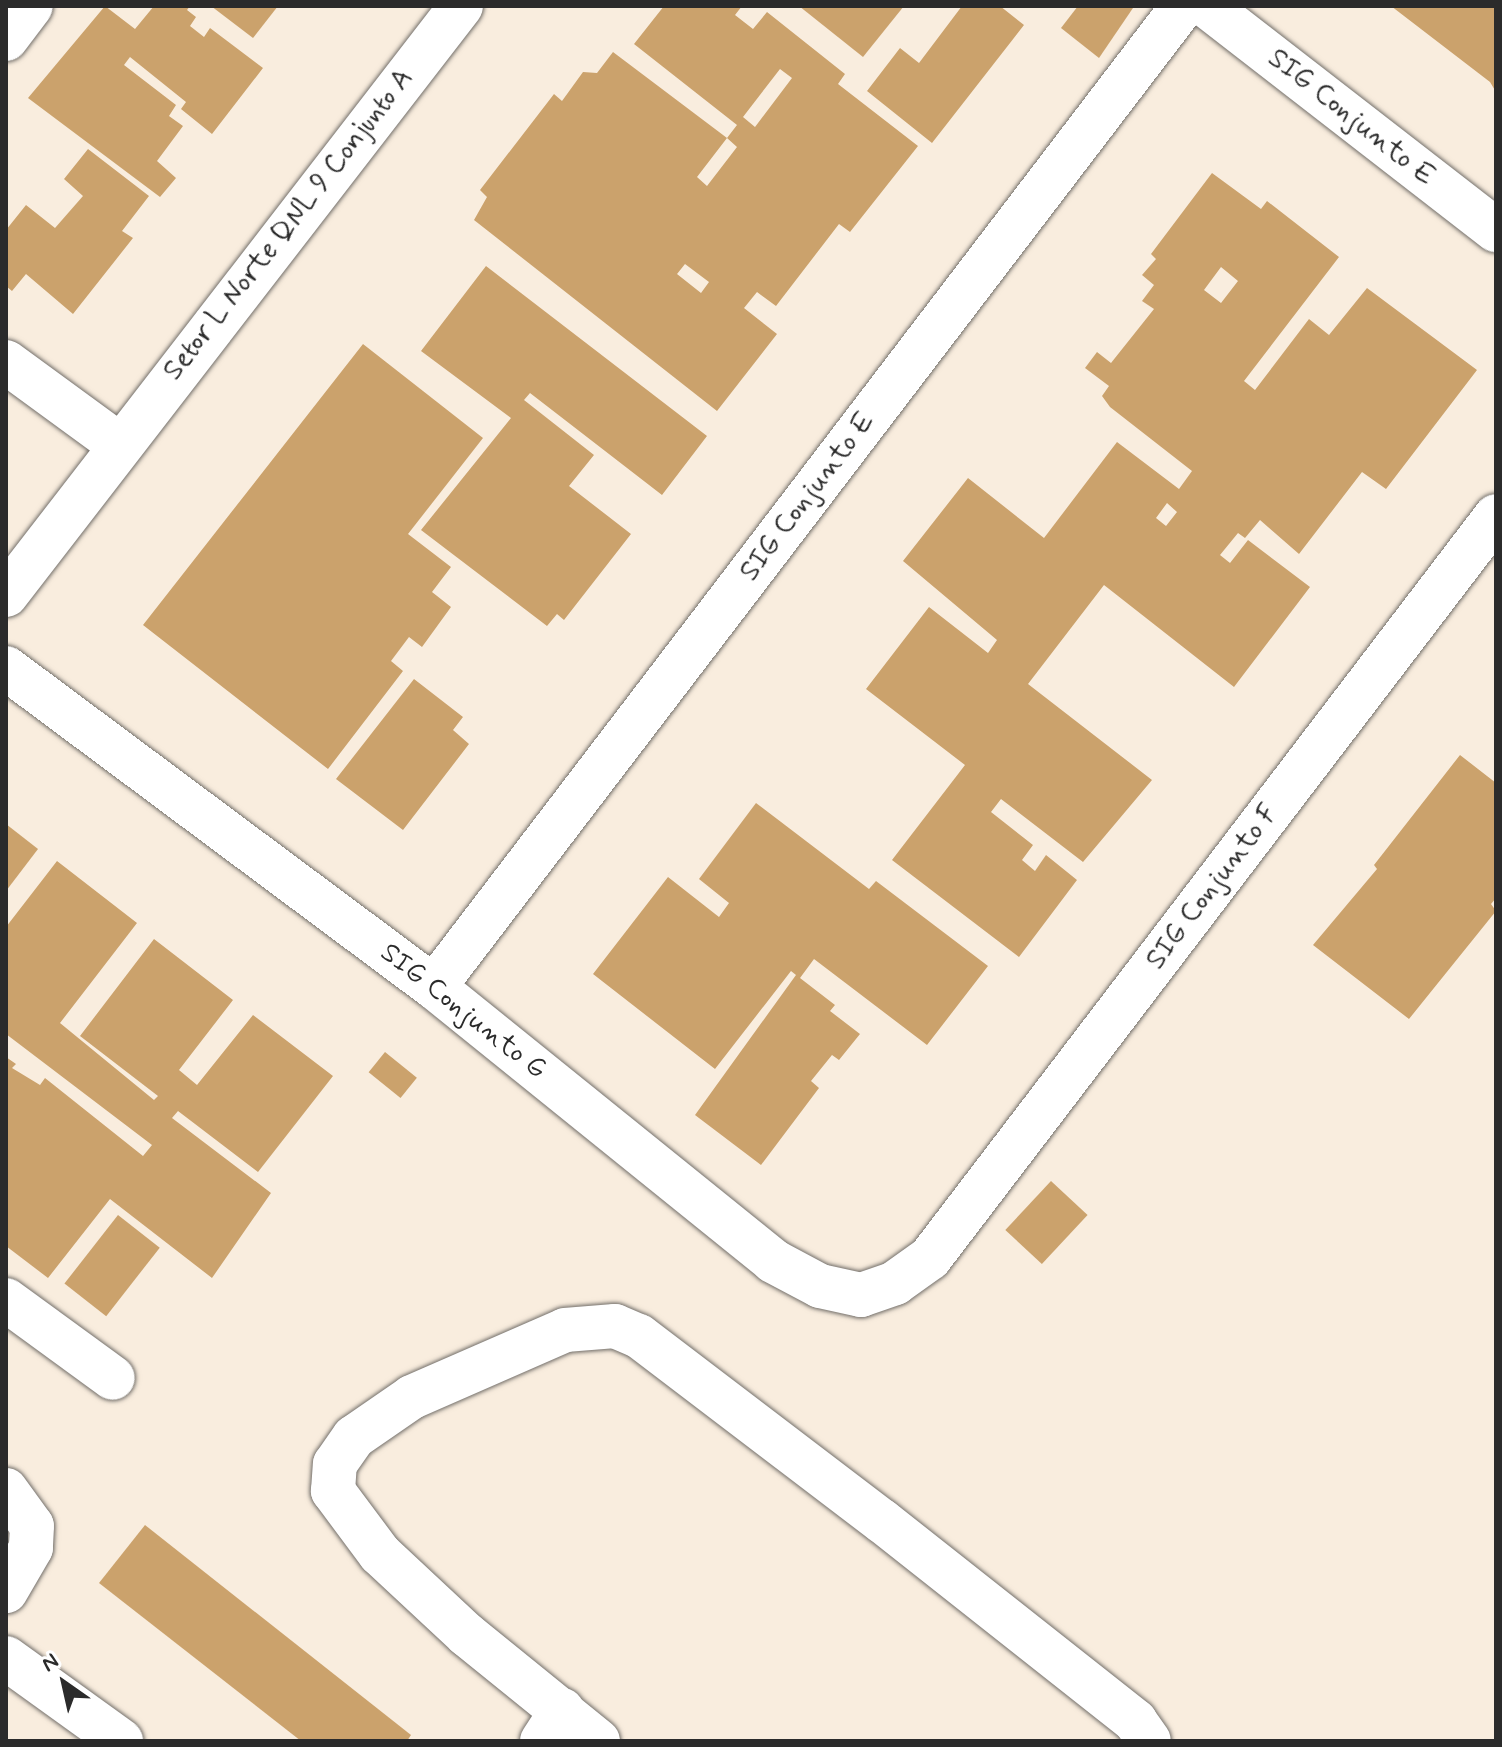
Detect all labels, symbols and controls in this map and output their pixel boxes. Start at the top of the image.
street label: SIG Conjunto E [1270,49,1432,187]
street label: Setor L Norte QNL 9 Conjunto A [159,65,419,385]
street label: SIG Conjunto E [740,415,876,579]
street label: SIG Conjunto F [1146,806,1280,968]
street label: SIG Conjunto G [381,943,545,1081]
north arrow [24,1643,104,1723]
text: N [37,1647,64,1679]

